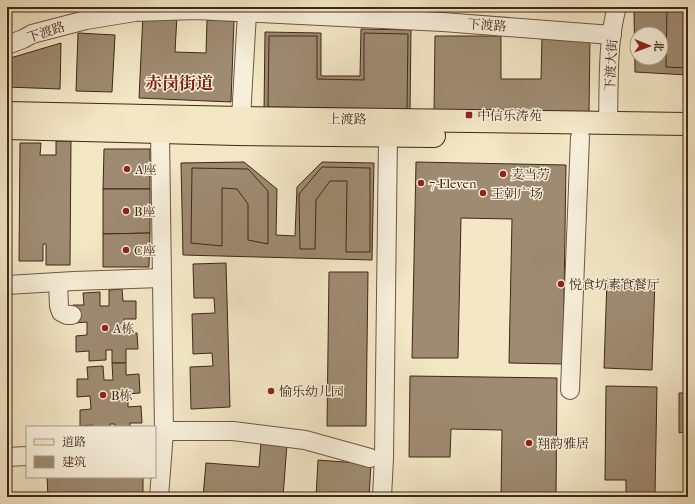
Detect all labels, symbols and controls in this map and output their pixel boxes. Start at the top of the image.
street label: 下渡路 [467,16,507,34]
street label: 下渡路 [25,19,67,45]
north arrow [629,26,669,66]
street label: 下渡大街 [602,39,620,91]
text: 北 [652,41,665,52]
district label: 赤岗街道 [145,73,213,93]
place label: 中信乐涛苑 [477,108,542,123]
marker: 中信乐涛苑 [464,110,474,120]
street label: 上渡路 [327,111,367,127]
place label: A座 [134,162,156,177]
marker: A座 [122,164,132,174]
place label: 麦当劳 [511,167,550,182]
marker: 麦当劳 [498,169,508,179]
place label: 7-Eleven [429,176,477,191]
marker: 7-Eleven [416,178,426,188]
place label: 王朝广场 [491,186,543,201]
marker: 王朝广场 [478,188,488,198]
place label: B座 [134,204,155,219]
marker: B座 [121,206,131,216]
place label: C座 [134,243,156,258]
marker: C座 [121,245,131,255]
place label: 悦食坊素食餐厅 [569,277,660,292]
marker: 悦食坊素食餐厅 [556,279,566,289]
place label: A栋 [112,321,134,336]
marker: A栋 [100,323,110,333]
place label: 愉乐幼儿园 [279,384,344,399]
marker: 愉乐幼儿园 [266,386,276,396]
place label: B栋 [111,388,132,403]
marker: B栋 [98,390,108,400]
legend [26,426,156,478]
text: 道路 [62,435,86,449]
place label: 翔韵雅居 [537,436,589,451]
marker: 翔韵雅居 [524,438,534,448]
text: 建筑 [62,455,86,469]

